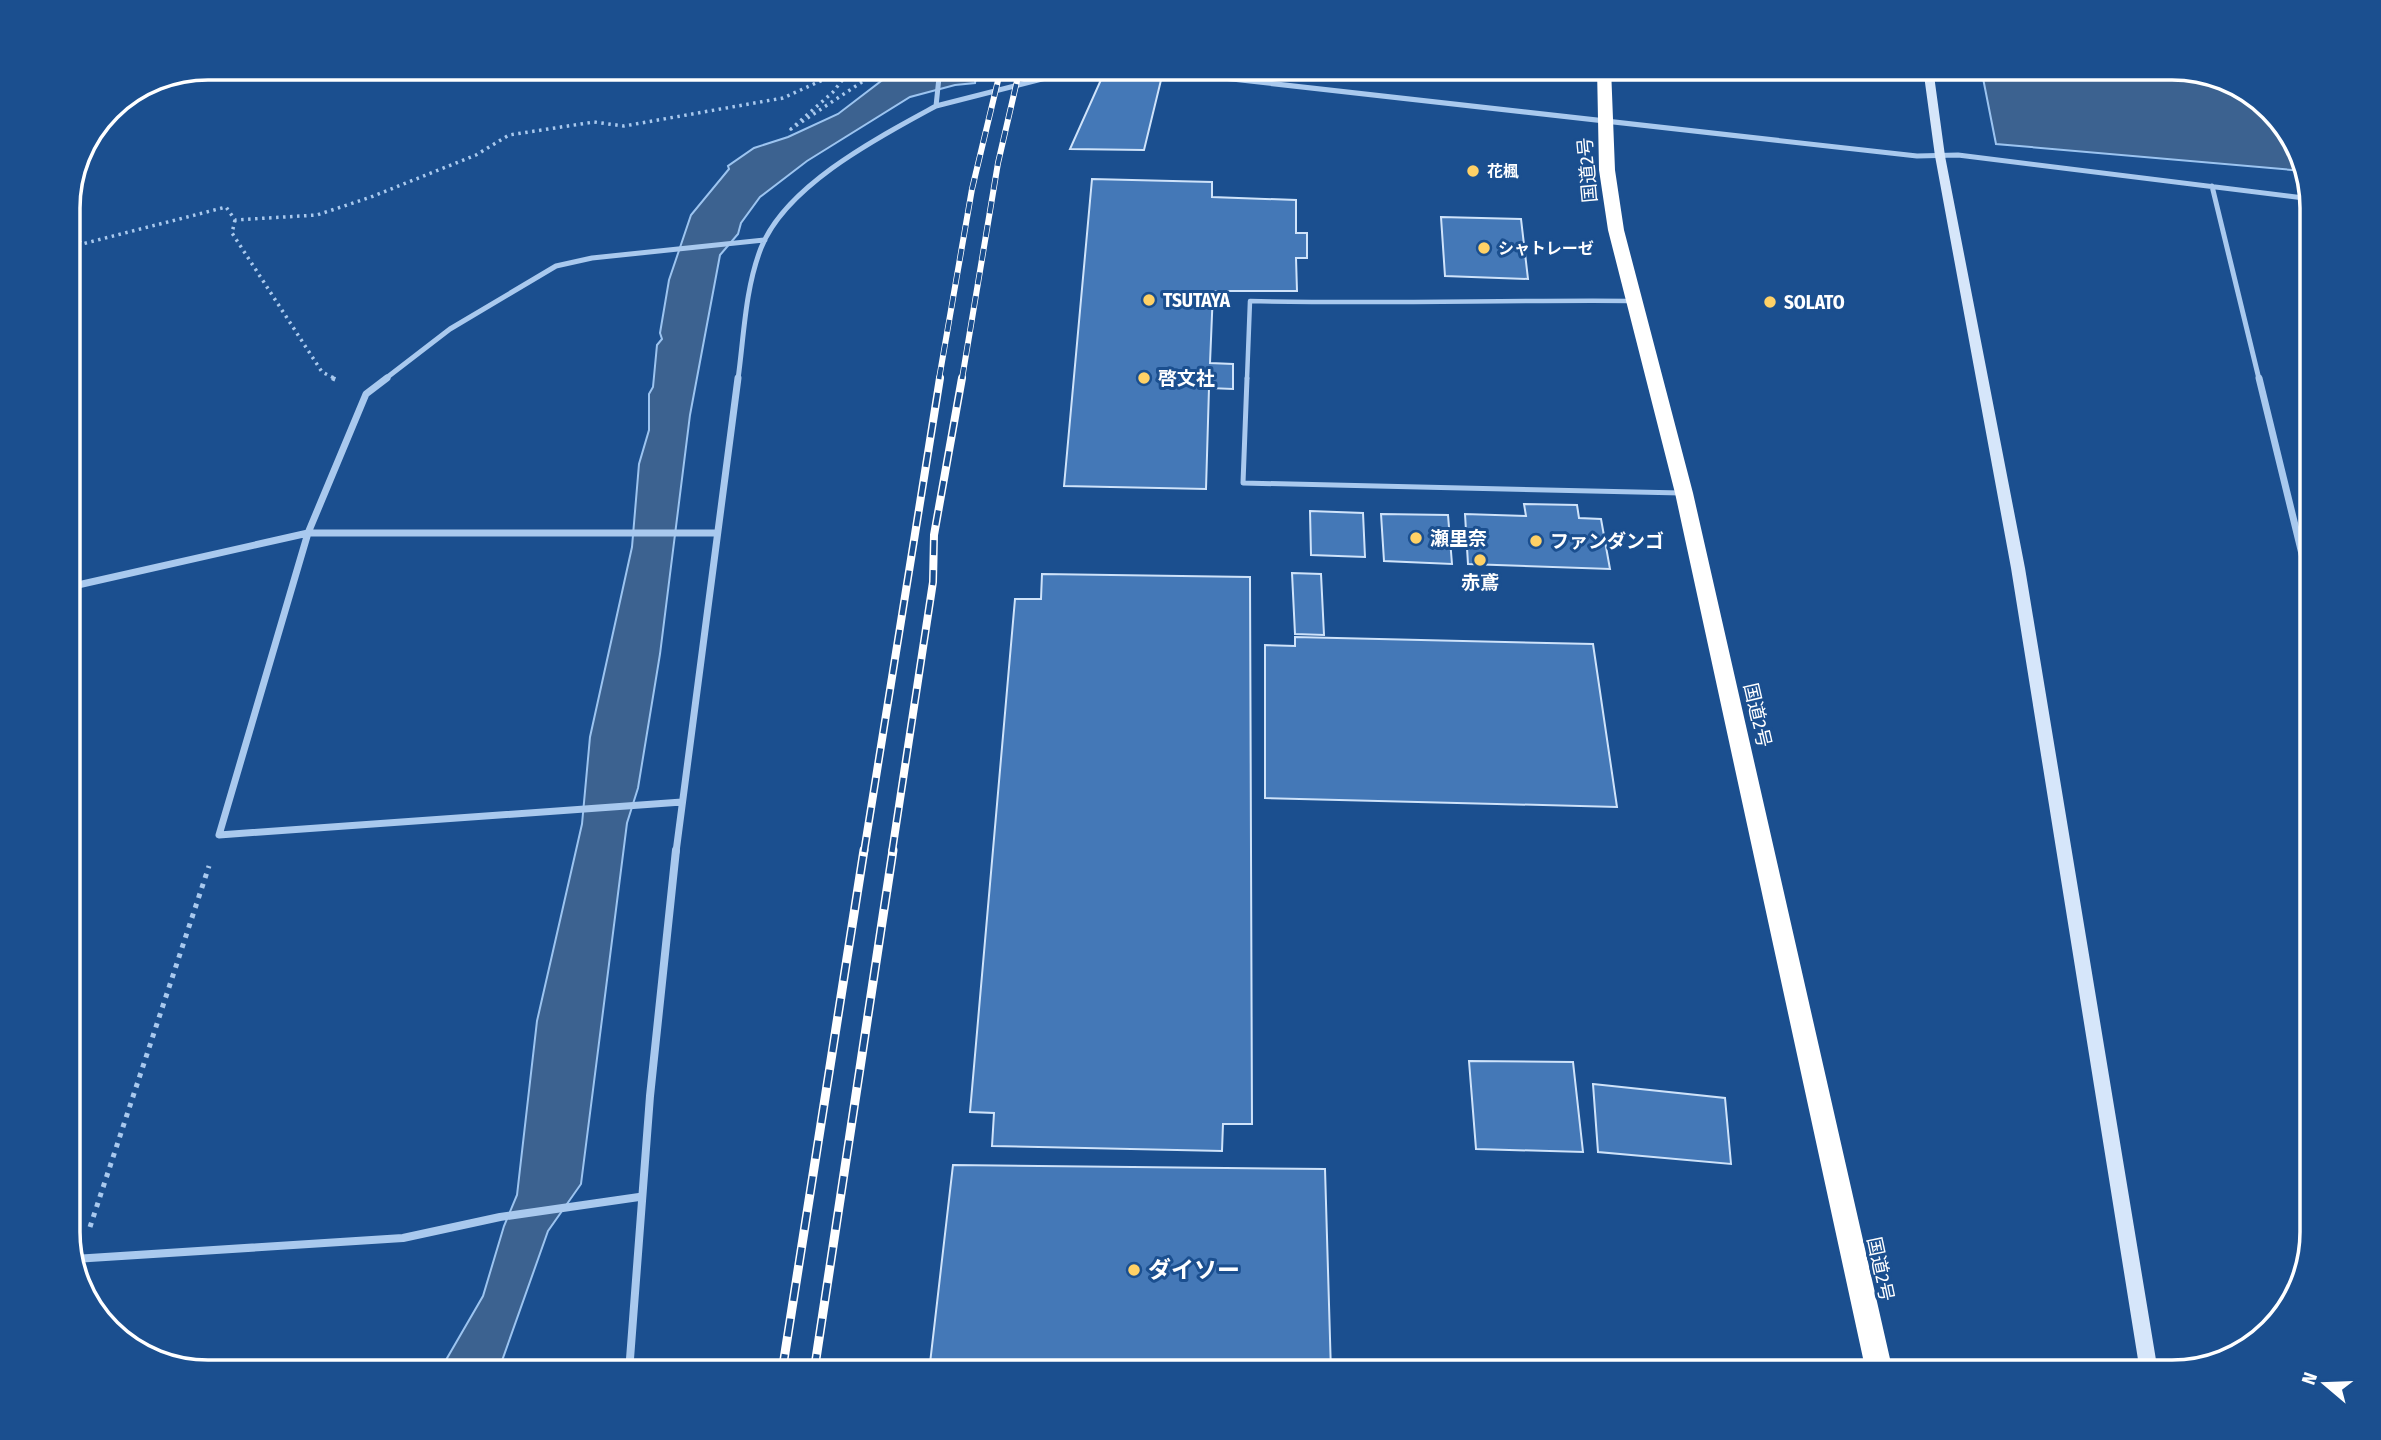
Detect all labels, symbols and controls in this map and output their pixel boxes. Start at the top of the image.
street label: 国道2号 [1573,136,1602,204]
place label: 花楓 [1487,162,1519,181]
marker: 花楓 [1465,163,1481,179]
place label: シャトレーゼ [1498,239,1594,258]
marker: シャトレーゼ [1476,240,1492,256]
place label: TSUTAYA [1163,289,1231,312]
place label: SOLATO [1784,291,1845,314]
marker: TSUTAYA [1141,292,1157,308]
marker: SOLATO [1762,294,1778,310]
place label: 啓文社 [1158,367,1215,390]
marker: 啓文社 [1136,370,1152,386]
place label: 瀬里奈 [1430,527,1487,550]
marker: 瀬里奈 [1408,530,1424,546]
place label: ファンダンゴ [1550,530,1664,553]
marker: ファンダンゴ [1528,533,1544,549]
marker: 赤鳶 [1472,552,1488,568]
place label: 赤鳶 [1461,571,1499,594]
street label: 国道2号 [1739,681,1776,750]
street label: 国道2号 [1862,1235,1899,1303]
place label: ダイソー [1148,1256,1240,1284]
marker: ダイソー [1126,1262,1142,1278]
north arrow [2290,1349,2360,1419]
text: N [2297,1369,2322,1388]

